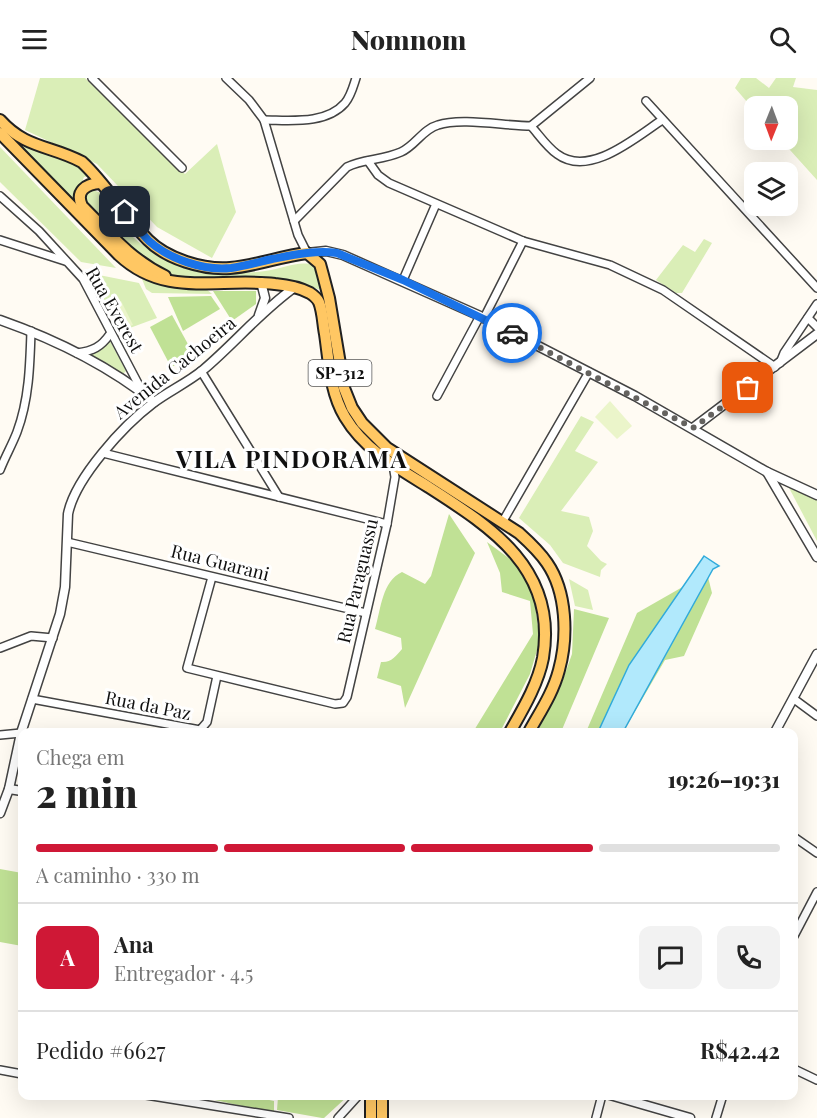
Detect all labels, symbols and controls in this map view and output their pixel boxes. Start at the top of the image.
text: Nomnom [351,21,466,57]
icon: menu [18,23,51,56]
icon: search [766,23,799,56]
north arrow [744,96,798,150]
map controls [744,96,798,216]
button: layers [744,162,798,216]
pin [99,186,150,237]
icon: home [108,195,141,228]
street label: Rua Everest [81,262,149,357]
courier [482,303,542,363]
street label: Avenida Cachoeira [107,310,241,425]
icon: car [496,317,529,350]
road number: SP-312 [308,360,372,386]
pin [722,362,773,413]
icon: bag [731,371,764,404]
district label: VILA PINDORAMA [175,442,408,474]
street label: Rua Paraguassu [331,516,383,645]
street label: Rua Guarani [169,538,272,586]
street label: Rua da Paz [103,685,193,725]
text: Chega em [36,743,125,770]
text: 19:26–19:31 [668,764,780,794]
text: 2 min [36,766,138,818]
text: A caminho · 330 m [36,861,200,888]
button: chat [639,926,702,989]
button: phone [717,926,780,989]
text: Ana [114,929,154,959]
text: A [60,942,75,972]
text: Entregador · 4.5 [114,959,253,986]
text: Pedido #6627 [36,1035,166,1065]
text: R$42.42 [700,1035,780,1065]

